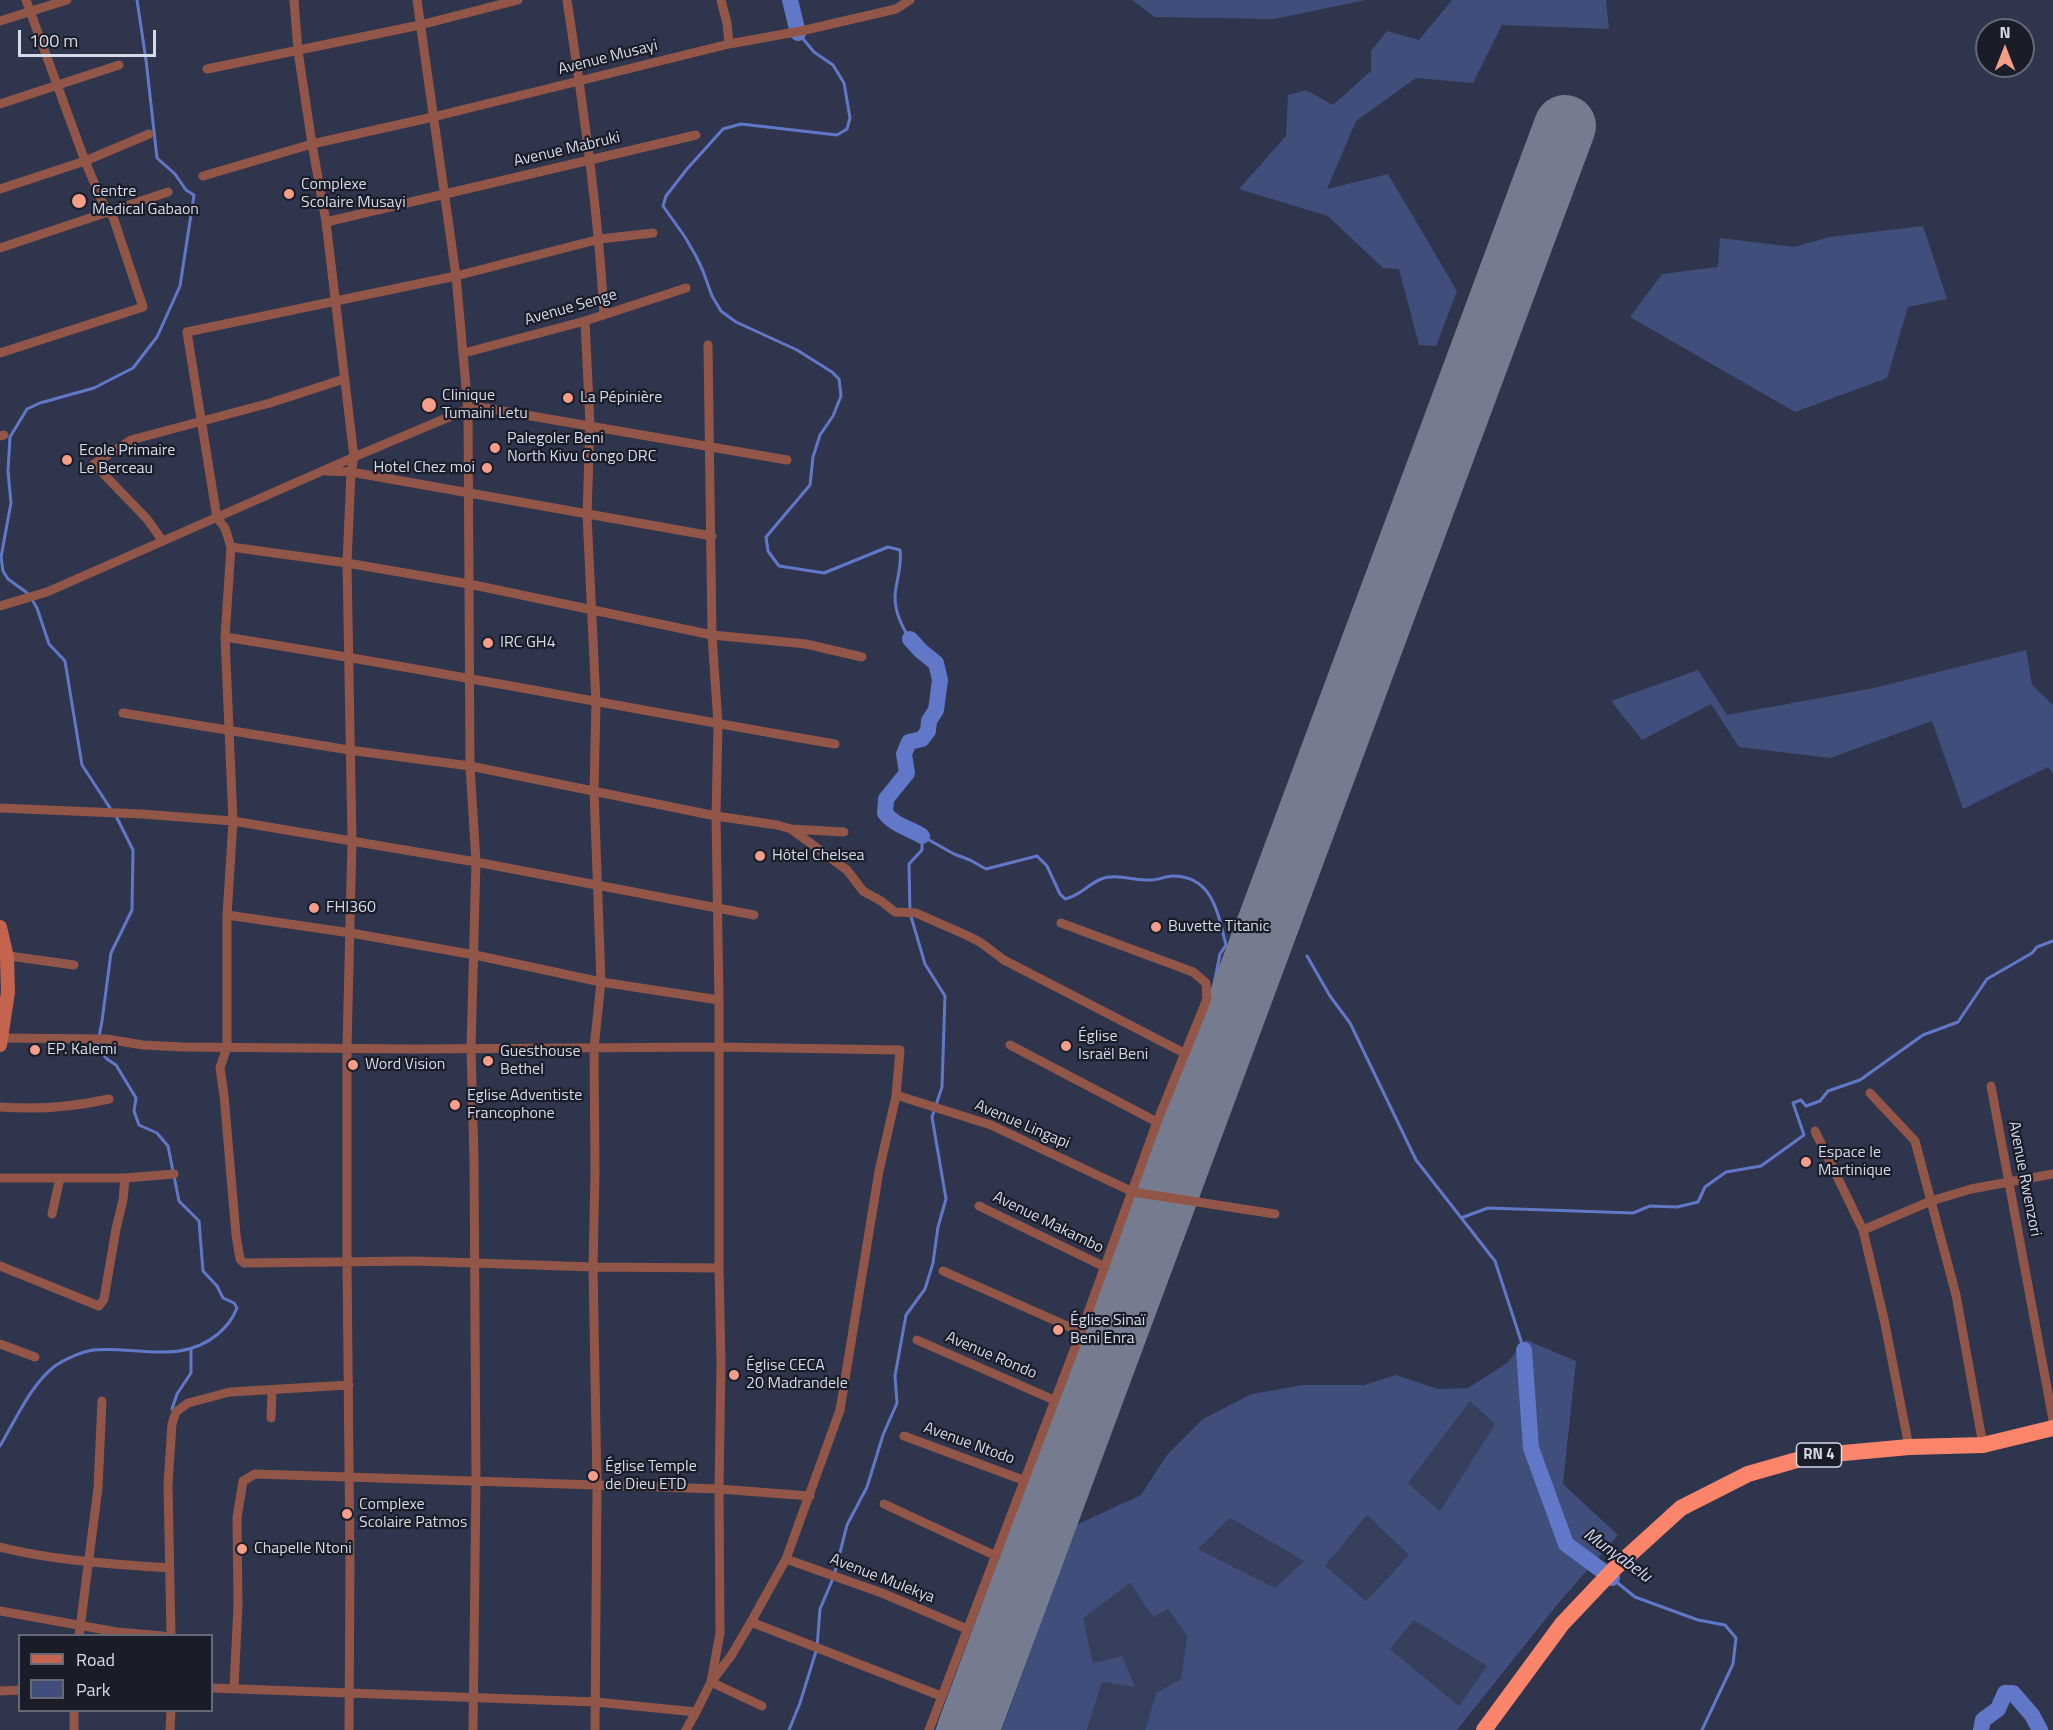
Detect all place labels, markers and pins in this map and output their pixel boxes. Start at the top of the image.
place label: Complexe Scolaire Musayi [301,175,406,213]
place label: Centre Medical Gabaon [92,182,199,220]
marker: Complexe Scolaire Musayi [282,187,296,201]
marker: Centre Medical Gabaon [70,192,88,210]
place label: Clinique Tumaini Letu [442,386,528,424]
place label: La Pépinière [580,388,662,408]
marker: La Pépinière [561,391,575,405]
marker: Clinique Tumaini Letu [420,396,438,414]
place label: Palegoler Beni North Kivu Congo DRC [507,429,656,467]
place label: Ecole Primaire Le Berceau [79,441,175,479]
marker: Palegoler Beni North Kivu Congo DRC [488,441,502,455]
marker: Ecole Primaire Le Berceau [60,453,74,467]
place label: Hotel Chez moi [373,458,475,478]
marker: Hotel Chez moi [480,461,494,475]
place label: IRC GH4 [500,633,556,653]
marker: IRC GH4 [481,636,495,650]
place label: Hôtel Chelsea [772,846,865,866]
marker: Hôtel Chelsea [753,849,767,863]
place label: FHI360 [326,898,376,918]
marker: FHI360 [307,901,321,915]
place label: Buvette Titanic [1168,917,1269,937]
marker: Buvette Titanic [1149,920,1163,934]
place label: Église Israël Beni [1078,1027,1148,1065]
marker: Église Israël Beni [1059,1039,1073,1053]
place label: EP. Kalemi [47,1040,117,1060]
place label: Guesthouse Bethel [500,1042,581,1080]
marker: EP. Kalemi [28,1043,42,1057]
marker: Guesthouse Bethel [481,1054,495,1068]
place label: Word Vision [365,1055,445,1075]
marker: Word Vision [346,1058,360,1072]
place label: Eglise Adventiste Francophone [467,1086,582,1124]
marker: Eglise Adventiste Francophone [448,1098,462,1112]
place label: Espace le Martinique [1818,1143,1891,1181]
marker: Espace le Martinique [1799,1155,1813,1169]
place label: Église Sinaï Beni Enra [1070,1311,1145,1349]
marker: Église Sinaï Beni Enra [1051,1323,1065,1337]
place label: Église CECA 20 Madrandele [746,1356,848,1394]
marker: Église CECA 20 Madrandele [727,1368,741,1382]
place label: Église Temple de Dieu ETD [605,1457,697,1495]
marker: Église Temple de Dieu ETD [586,1469,600,1483]
place label: Complexe Scolaire Patmos [359,1495,467,1533]
marker: Complexe Scolaire Patmos [340,1507,354,1521]
place label: Chapelle Ntoni [254,1539,352,1559]
marker: Chapelle Ntoni [235,1542,249,1556]

